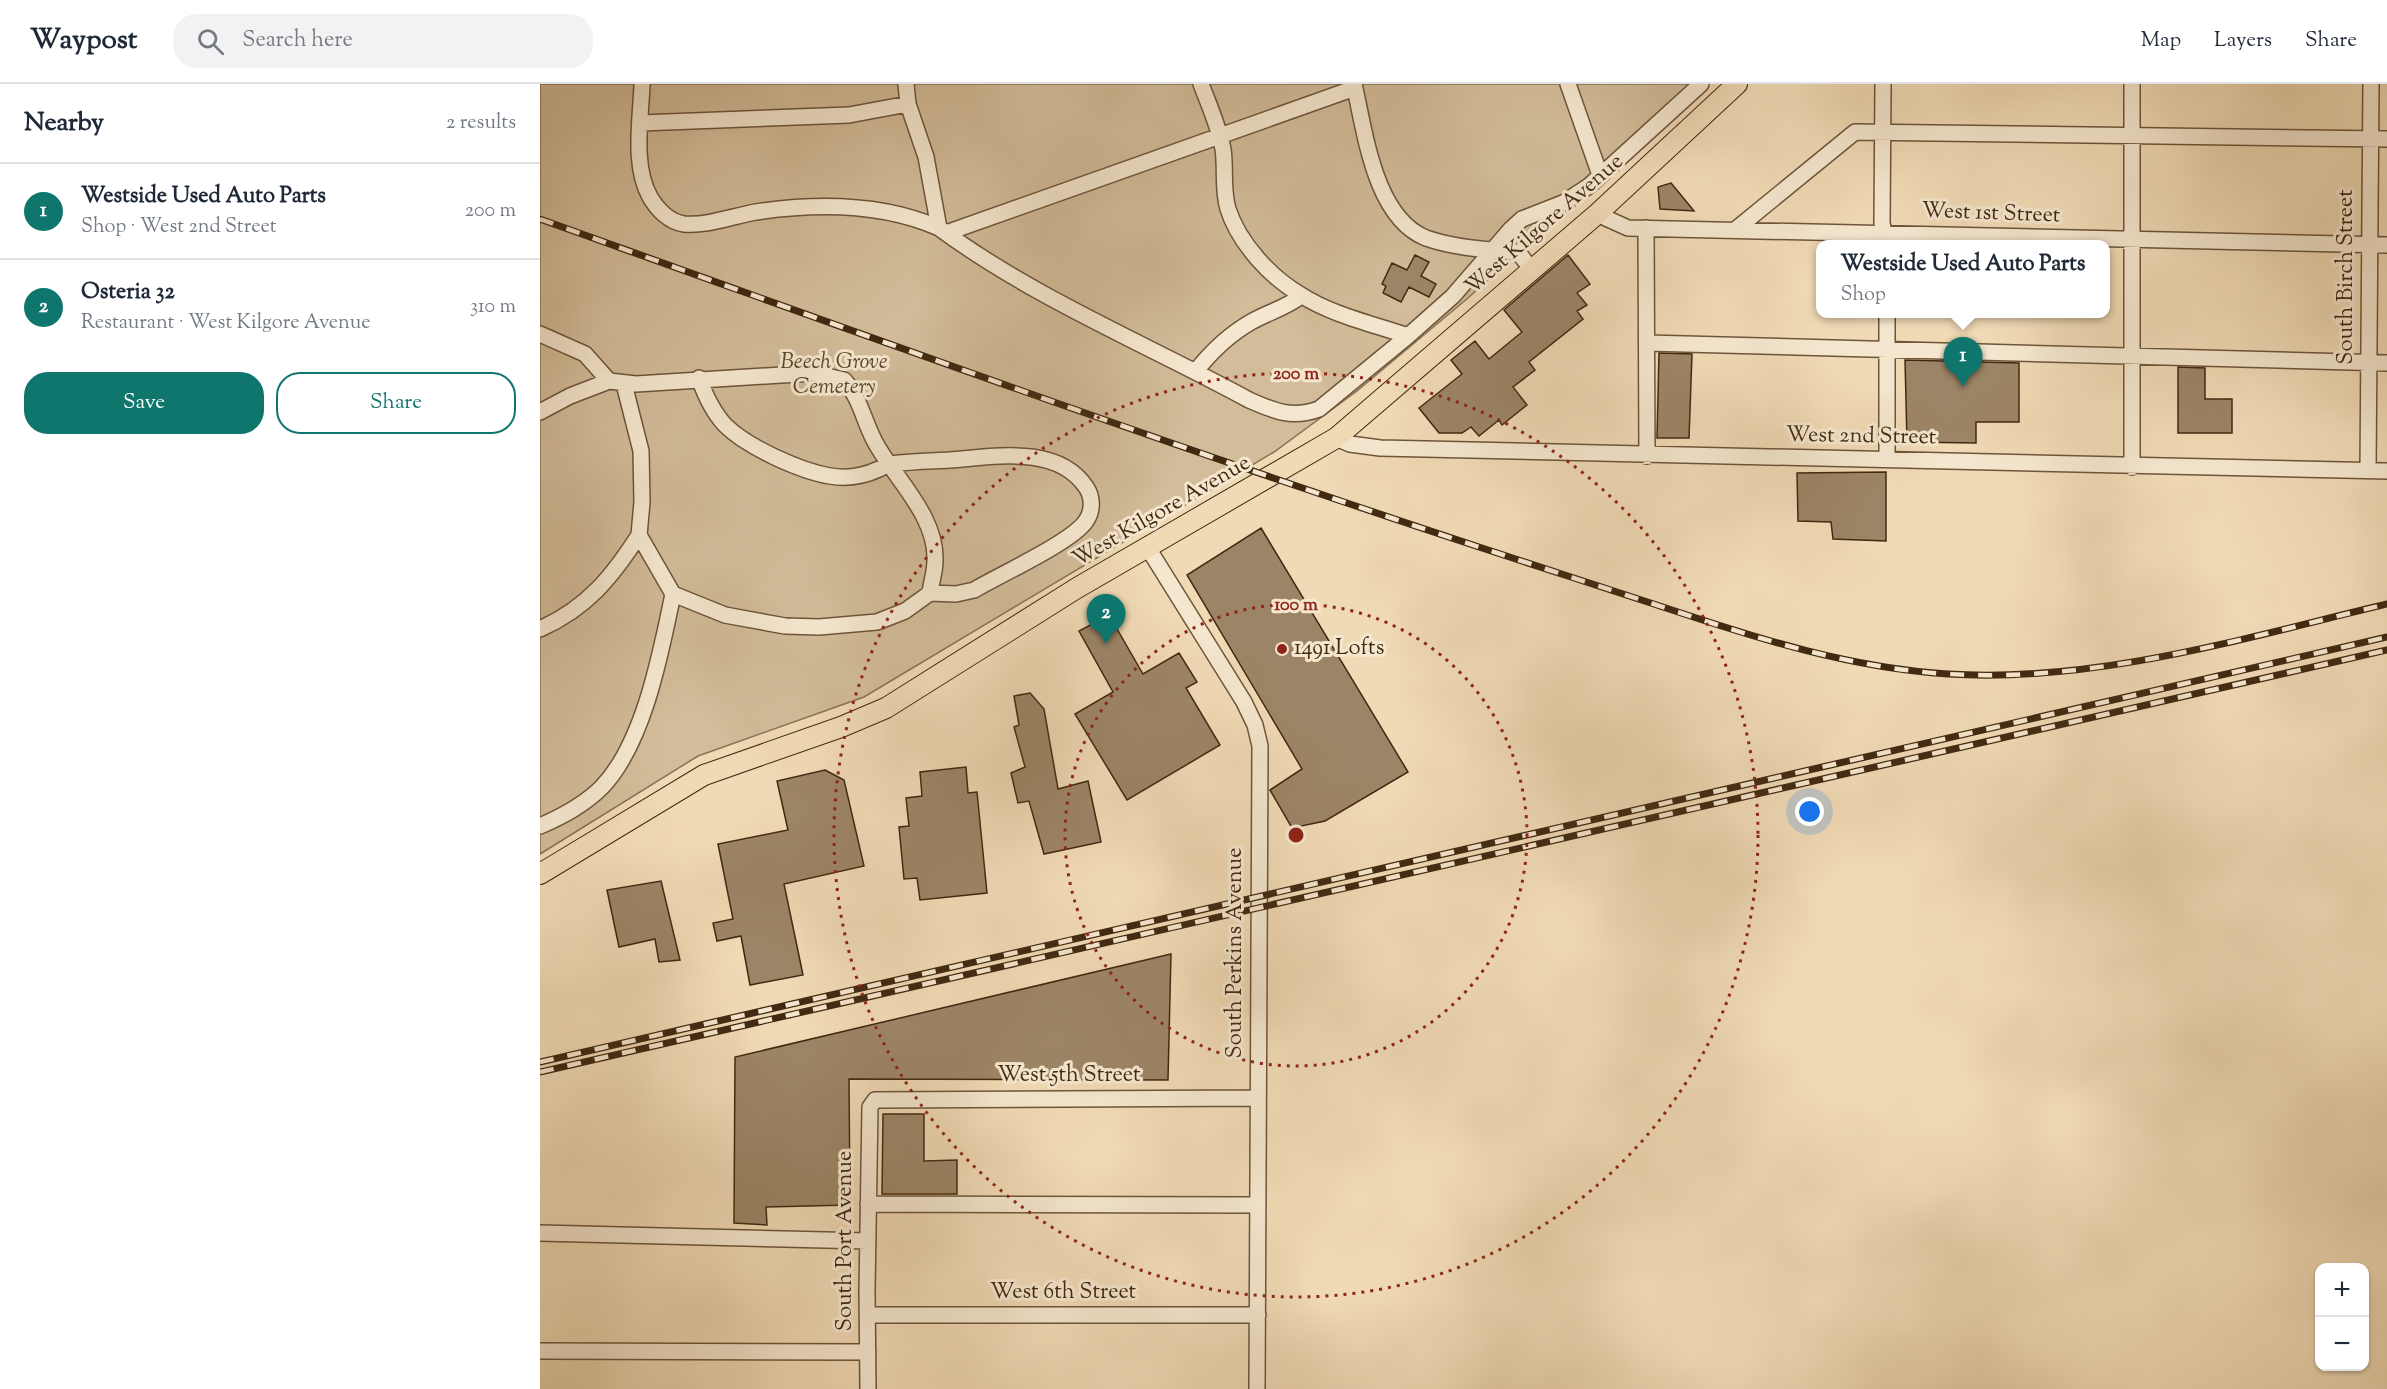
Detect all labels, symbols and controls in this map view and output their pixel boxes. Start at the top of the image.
search box [173,14,593,68]
text: Waypost [30,21,137,61]
icon: search [194,25,227,58]
text: Search here [242,25,353,57]
text: Map [2141,26,2181,56]
text: Layers [2214,26,2272,56]
text: Share [2305,26,2357,56]
text: Nearby [24,105,104,142]
text: 2 results [446,109,516,138]
street label: West Kilgore Avenue [1459,147,1631,303]
text: Westside Used Auto Parts [81,181,326,213]
street label: South Birch Street [2331,189,2363,365]
street label: West 1st Street [1921,196,2061,232]
text: 1 [40,197,47,226]
text: 200 m [465,197,516,226]
text: Shop · West 2nd Street [81,213,277,242]
popup [1816,240,2110,318]
text: Westside Used Auto Parts [1841,249,2085,281]
text: Osteria 32 [81,277,175,309]
text: Shop [1841,281,1886,310]
text: 2 [39,293,48,322]
text: 310 m [470,293,516,322]
text: Restaurant · West Kilgore Avenue [81,309,371,338]
pin: 1 [1944,338,1982,387]
park label: Beech Grove Cemetery [780,347,888,404]
text: 200 m [1273,362,1319,388]
button: Save [24,372,264,434]
button: Share [276,372,516,434]
street label: West 2nd Street [1786,420,1937,454]
street label: West Kilgore Avenue [1067,448,1257,576]
text: 100 m [1274,593,1318,619]
pin: 2 [1086,594,1126,644]
place label: 1491 Lofts [1294,633,1384,665]
marker: 1491 Lofts [1275,642,1289,656]
your location [1795,797,1824,826]
centre of rings [1286,825,1306,845]
street label: South Perkins Avenue [1220,848,1252,1058]
street label: West 5th Street [998,1060,1141,1092]
street label: South Port Avenue [830,1151,862,1331]
map controls [2315,1263,2369,1371]
button: + [2315,1263,2369,1317]
street label: West 6th Street [990,1277,1137,1309]
button: − [2315,1317,2369,1371]

